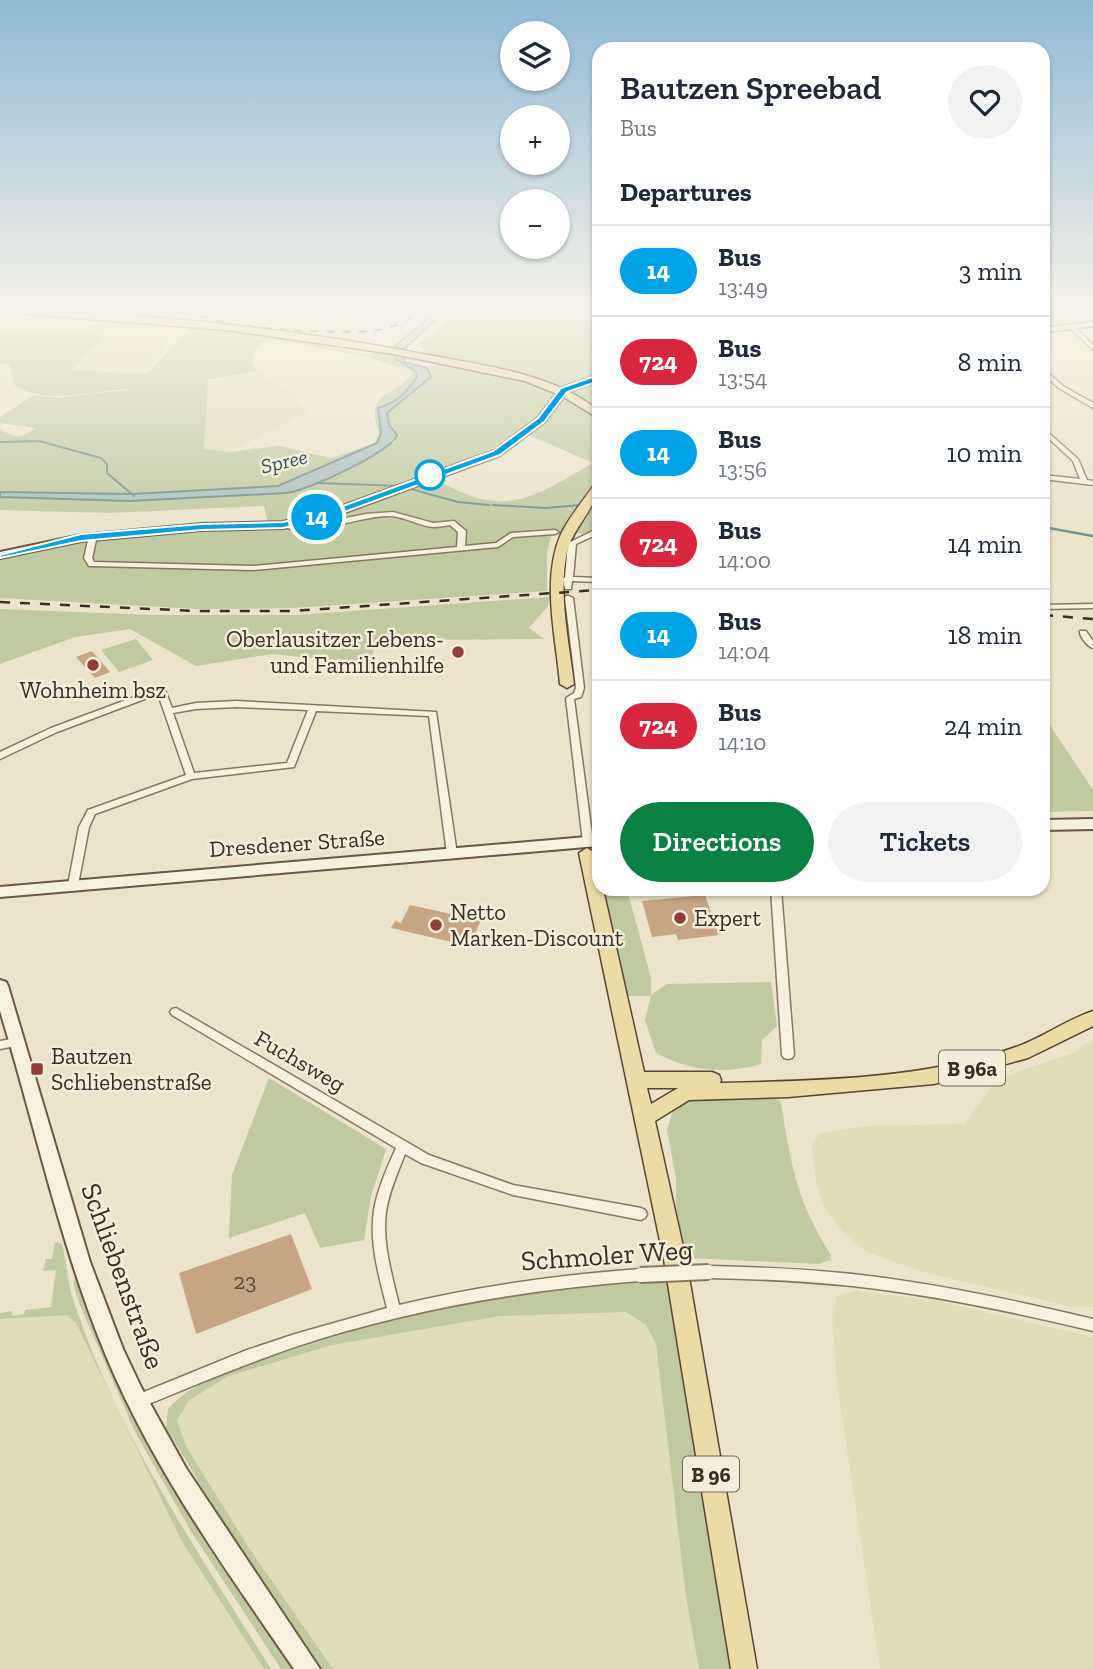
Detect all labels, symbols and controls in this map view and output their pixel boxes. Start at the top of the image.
map controls [500,21,570,259]
button: layers [500,21,570,91]
button: heart [948,65,1022,139]
text: Bautzen Spreebad [620,68,881,107]
button: + [500,105,570,175]
text: Bus [620,114,657,142]
text: Departures [620,176,752,208]
button: − [500,189,570,259]
text: Bus [718,241,761,273]
text: 3 min [959,255,1022,287]
text: 14 [647,256,670,285]
text: 13:49 [718,273,768,301]
text: Bus [718,332,761,364]
text: 8 min [957,346,1022,378]
text: 724 [639,347,678,376]
text: 13:54 [718,364,767,392]
text: Bus [718,423,761,455]
text: 10 min [946,437,1022,469]
text: 14 [647,438,670,467]
water label: Spree [258,443,310,479]
text: 13:56 [718,455,767,483]
unlabelled marker [415,460,445,490]
line badge: 14 [286,494,348,540]
text: 14 [305,502,329,531]
text: Bus [718,514,761,546]
text: 14 min [947,528,1022,560]
text: 724 [639,529,678,558]
text: 14:00 [718,546,771,574]
text: Bus [718,605,761,637]
text: 18 min [947,619,1022,651]
text: 14 [647,620,670,649]
place label: Oberlausitzer Lebens- und Familienhilfe [226,625,444,679]
text: 14:04 [718,637,770,665]
marker: Oberlausitzer Lebens- und Familienhilfe [450,644,466,660]
marker: Wohnheim bsz [85,657,101,673]
place label: Wohnheim bsz [20,676,167,704]
text: Bus [718,696,761,728]
text: 24 min [944,710,1022,742]
text: 724 [639,711,678,740]
text: 14:10 [718,728,767,756]
button: Directions [620,802,814,882]
button: Tickets [828,802,1022,882]
street label: Dresdener Straße [208,823,386,863]
place label: Netto Marken-Discount [450,898,624,952]
place label: Expert [694,904,761,932]
marker: Expert [672,910,688,926]
marker: Netto Marken-Discount [428,917,444,933]
street label: Fuchsweg [250,1024,351,1098]
place label: Bautzen Schliebenstraße [51,1042,212,1096]
road number: B 96a [939,1050,1005,1086]
marker: Bautzen Schliebenstraße [29,1061,45,1077]
street label: Schliebenstraße [74,1179,172,1373]
street label: Schmoler Weg [520,1233,694,1277]
house number: 23 [233,1267,257,1295]
road number: B 96 [683,1456,739,1492]

